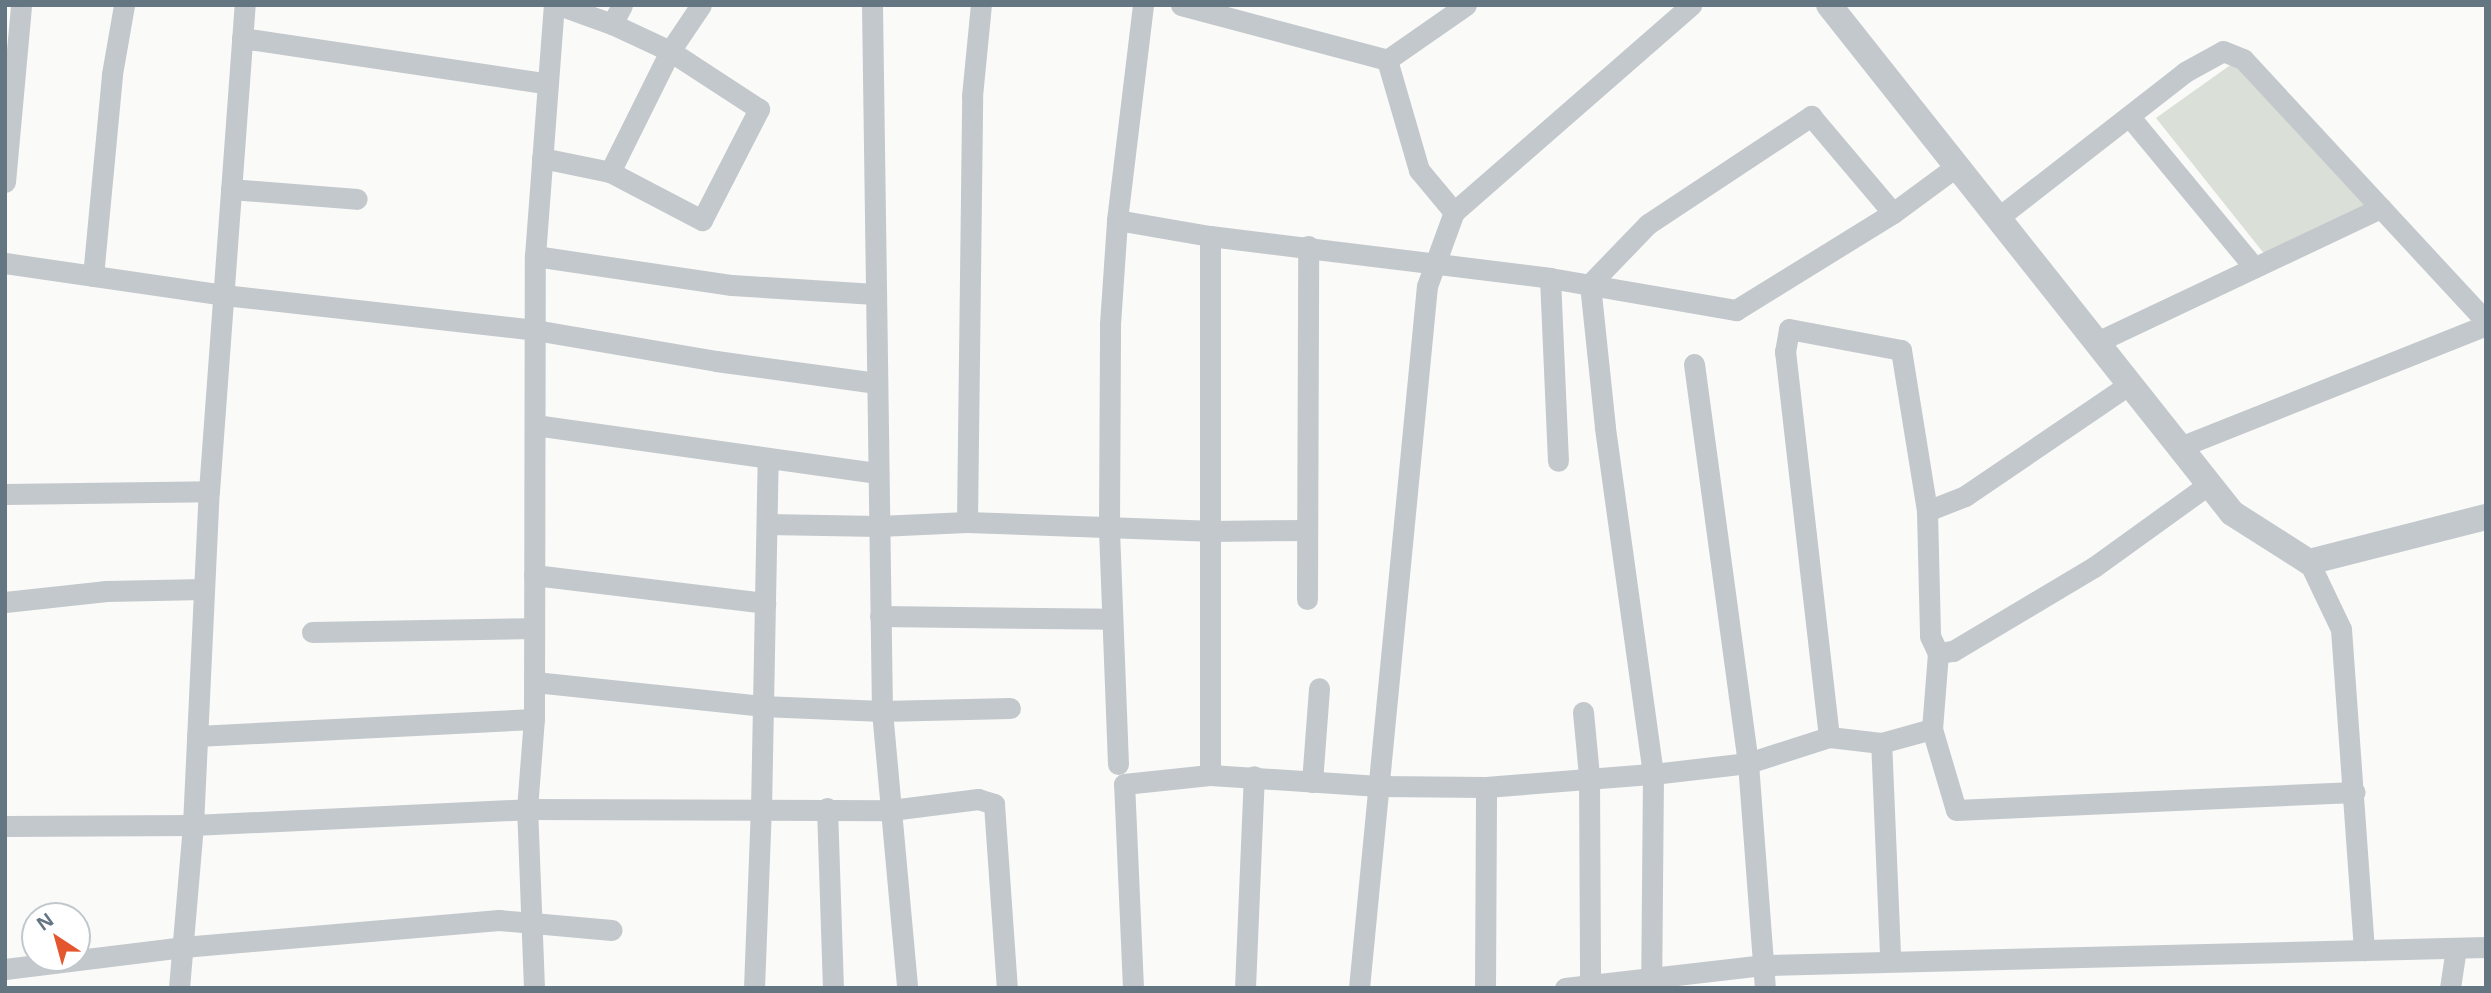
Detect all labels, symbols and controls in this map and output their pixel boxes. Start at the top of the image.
north arrow [21,902,91,972]
text: N [31,907,59,937]

